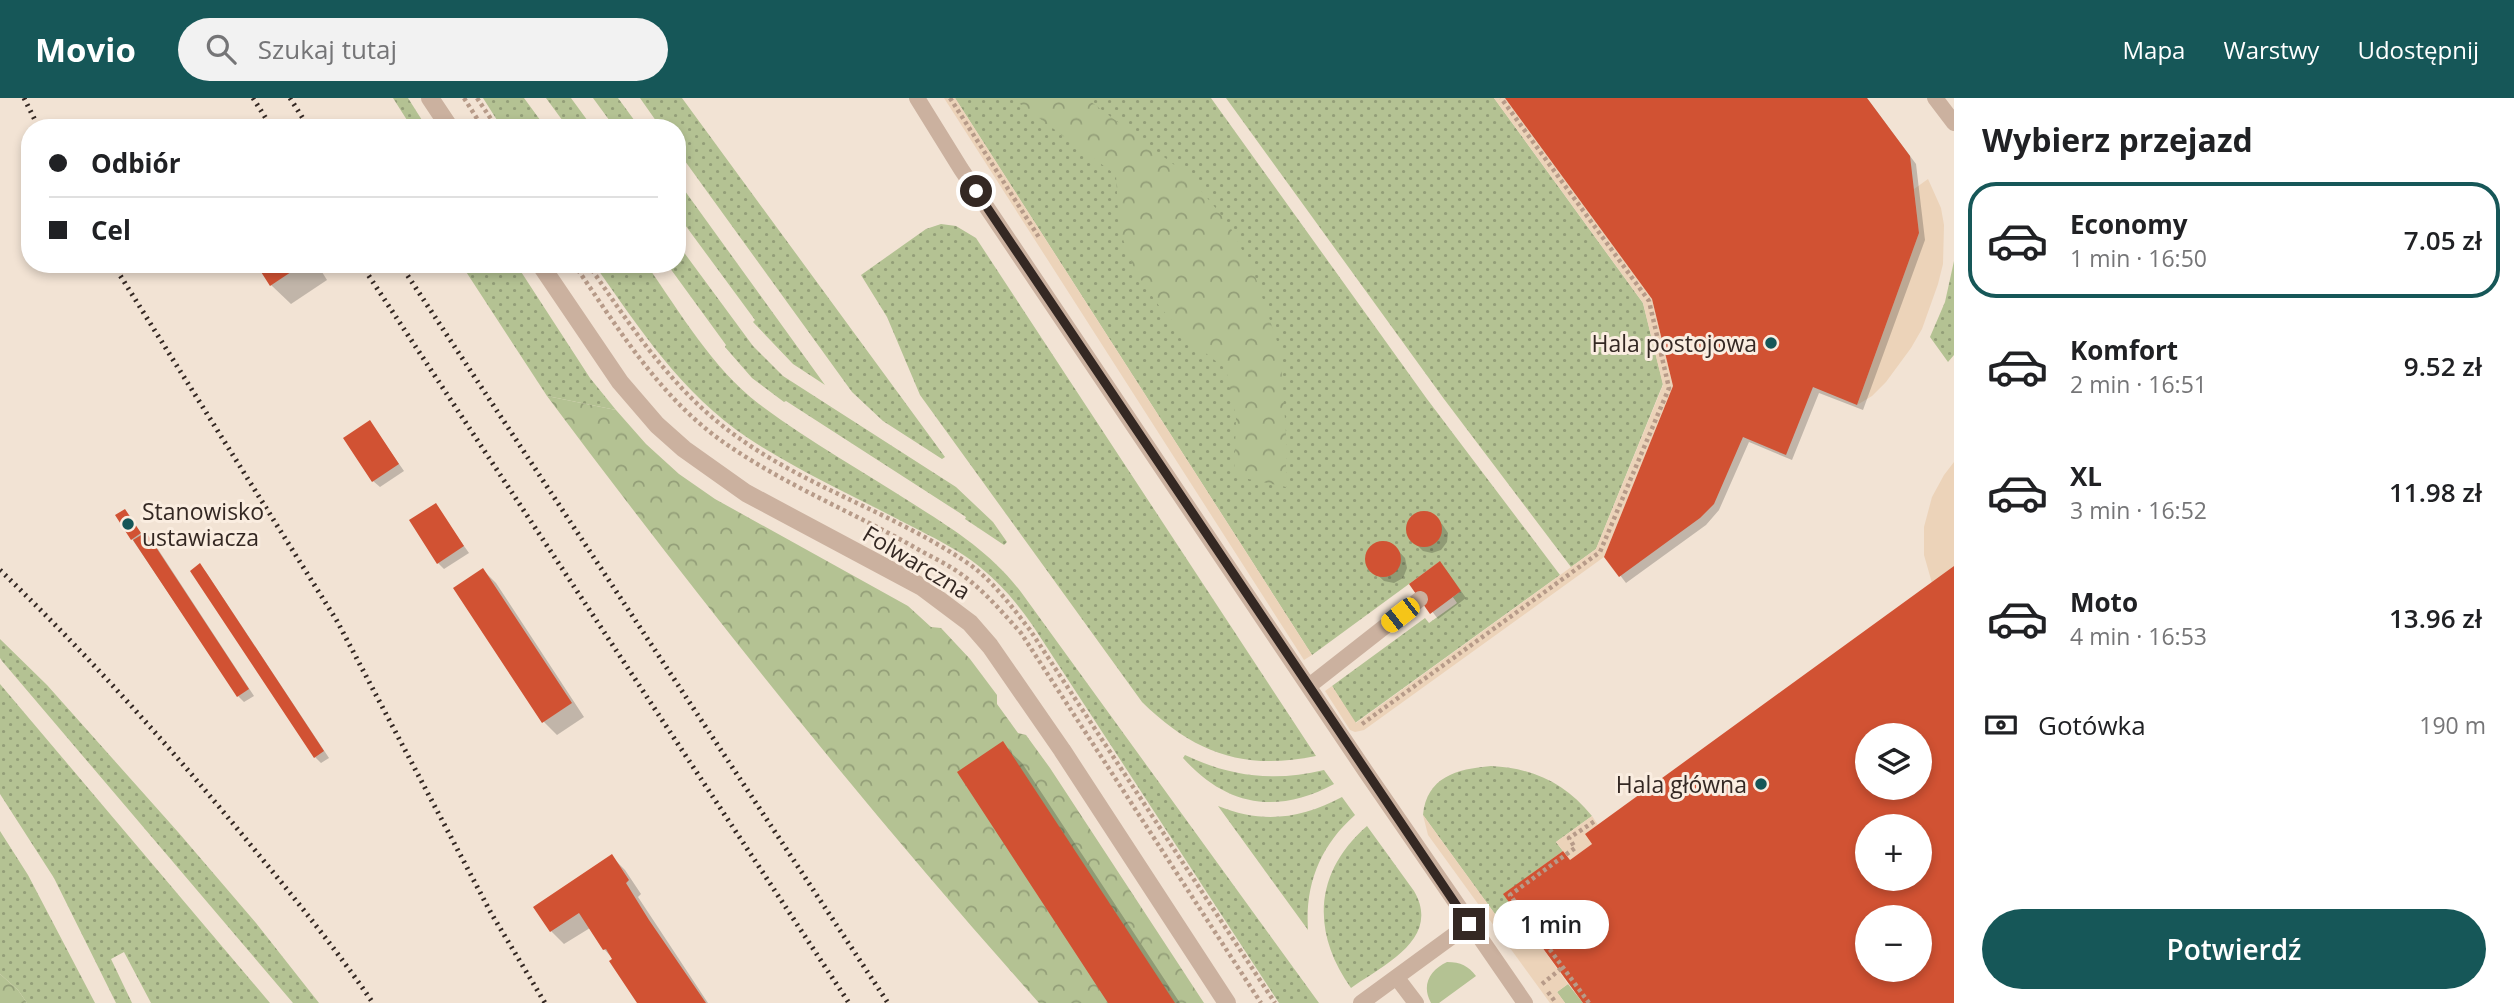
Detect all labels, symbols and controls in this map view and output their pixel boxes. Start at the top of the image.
search box [178,18,668,81]
text: Movio [35,27,136,72]
icon: search [202,30,240,68]
text: Szukaj tutaj [258,31,397,67]
text: Mapa [2123,33,2185,66]
text: Warstwy [2223,33,2319,66]
text: Udostępnij [2357,33,2479,66]
text: Wybierz przejazd [1982,118,2253,161]
text: Odbiór [91,145,180,181]
route start [960,175,992,207]
text: Economy [2070,206,2188,242]
icon: car [1986,209,2049,272]
text: Cel [91,212,131,248]
text: 7.05 zł [2404,222,2482,258]
text: 1 min · 16:50 [2070,242,2207,274]
place label: Hala postojowa [1592,327,1757,359]
text: Komfort [2070,332,2178,368]
marker: Hala postojowa [1763,335,1779,351]
icon: car [1986,335,2049,398]
text: 9.52 zł [2404,348,2482,384]
text: 2 min · 16:51 [2070,368,2207,400]
text: XL [2070,458,2102,494]
icon: car [1986,461,2049,524]
text: 11.98 zł [2389,474,2482,510]
text: 3 min · 16:52 [2070,494,2207,526]
place label: Stanowisko ustawiacza [142,495,264,553]
marker: Stanowisko ustawiacza [120,516,136,532]
street label: Folwarczna [857,517,977,607]
text: Moto [2070,584,2138,620]
icon: car [1986,587,2049,650]
car [1377,594,1424,636]
text: 13.96 zł [2389,600,2482,636]
text: 4 min · 16:53 [2070,620,2207,652]
icon: cash [1982,706,2020,744]
text: Gotówka [2038,707,2146,743]
text: 190 m [2419,709,2486,741]
map controls [1855,723,1932,982]
button: layers [1855,723,1932,800]
place label: Hala główna [1616,768,1747,800]
marker: Hala główna [1753,776,1769,792]
button: + [1855,814,1932,891]
callout: 1 min [1494,900,1609,948]
button: − [1855,905,1932,982]
route end [1453,908,1485,940]
text: 1 min [1520,908,1582,940]
button: Potwierdź [1982,909,2486,989]

